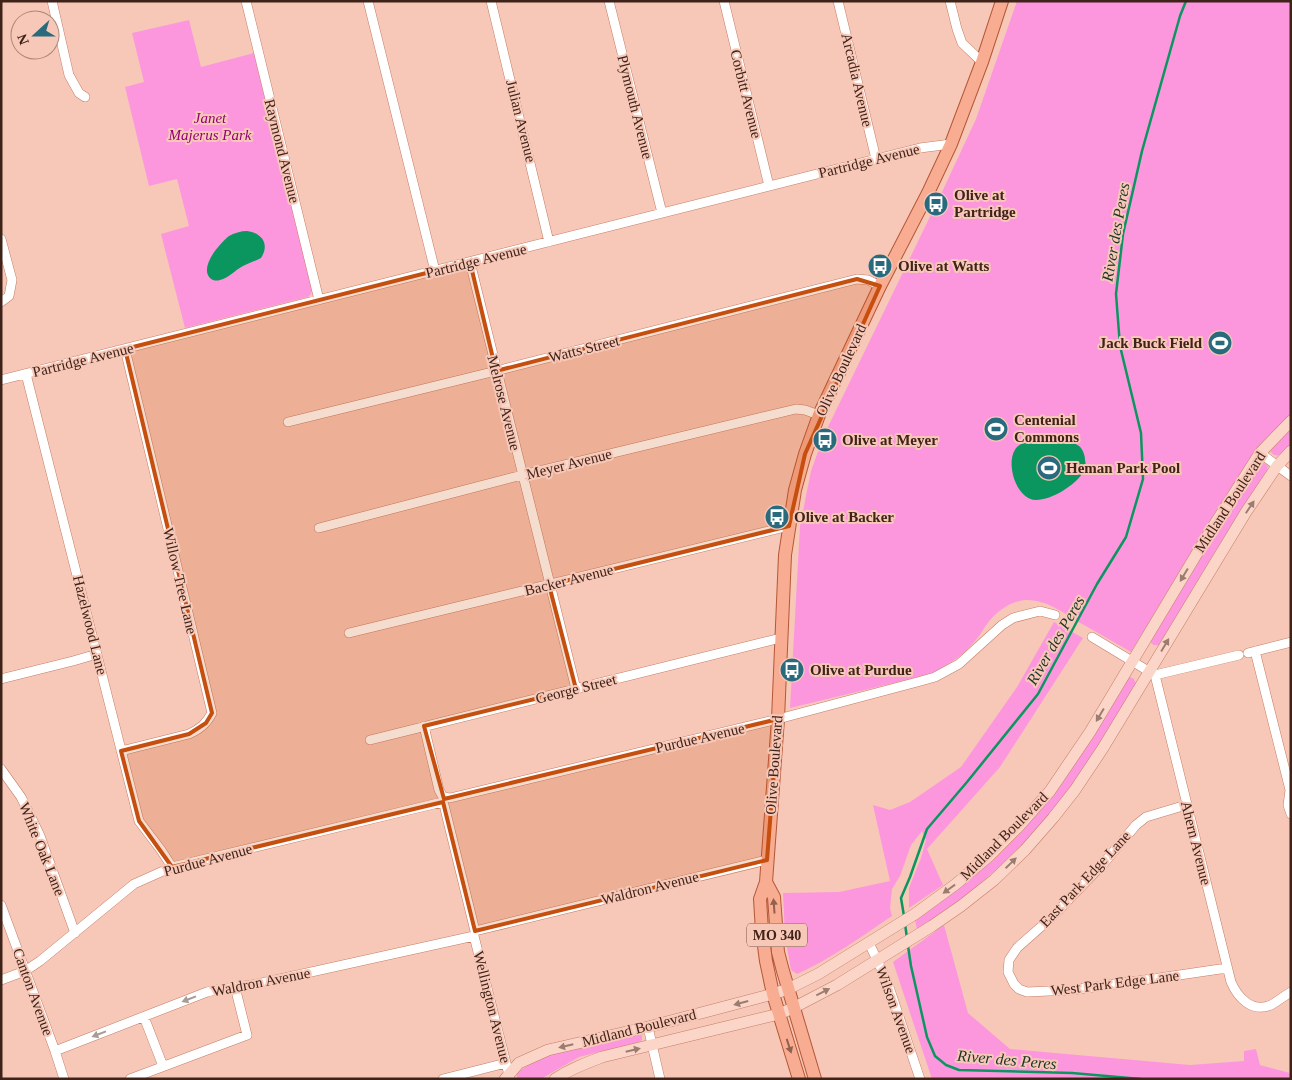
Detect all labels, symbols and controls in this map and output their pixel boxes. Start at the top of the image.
north arrow [10,10,60,60]
street label: Arcadia Avenue [838,31,876,129]
text: N [15,32,32,47]
street label: Corbitt Avenue [727,48,765,140]
street label: Plymouth Avenue [614,53,656,161]
street label: Julian Avenue [503,78,539,164]
street label: Raymond Avenue [261,97,303,205]
park label: Janet Majerus Park [168,110,252,143]
street label: Partridge Avenue [817,141,921,181]
water label: River des Peres [1098,181,1133,284]
place label: Olive at Partridge [954,187,1016,220]
bus stop icon: Olive at Partridge [923,191,949,217]
street label: Partridge Avenue [424,241,528,281]
bus stop icon: Olive at Watts [867,253,893,279]
place label: Olive at Watts [898,258,990,274]
street label: Olive Boulevard [813,321,869,418]
sports icon: Jack Buck Field [1207,330,1233,356]
street label: Watts Street [547,332,622,366]
place label: Jack Buck Field [1099,335,1203,351]
street label: Partridge Avenue [31,340,135,380]
street label: Melrose Avenue [484,354,524,453]
place label: Centenial Commons [1014,412,1079,445]
sports icon: Centenial Commons [983,416,1009,442]
bus stop icon: Olive at Meyer [812,427,838,453]
place label: Olive at Meyer [842,432,938,448]
street label: Meyer Avenue [525,446,614,482]
street label: Midland Boulevard [1191,448,1269,555]
sports icon: Heman Park Pool [1036,455,1062,481]
place label: Heman Park Pool [1066,460,1180,476]
one-way arrow [1245,500,1255,513]
bus stop icon: Olive at Backer [764,504,790,530]
place label: Olive at Backer [794,509,894,525]
street label: Willow Tree Lane [160,526,200,636]
street label: Backer Avenue [523,561,615,599]
one-way arrow [1179,569,1188,582]
street label: Hazelwood Lane [70,574,110,677]
water label: River des Peres [1023,593,1088,689]
one-way arrow [1161,639,1170,652]
bus stop icon: Olive at Purdue [779,657,805,683]
place label: Olive at Purdue [810,662,912,678]
street label: George Street [534,671,619,707]
one-way arrow [1096,708,1105,721]
street label: Olive Boulevard [763,714,785,815]
street label: Purdue Avenue [654,720,746,756]
street label: Midland Boulevard [957,789,1051,883]
street label: Ahern Avenue [1178,799,1214,887]
street label: White Oak Lane [16,800,68,898]
street label: East Park Edge Lane [1036,827,1134,930]
street label: Purdue Avenue [162,840,254,879]
one-way arrow [1005,857,1017,869]
street label: Waldron Avenue [600,868,701,908]
one-way arrow [942,884,956,894]
one-way arrow [770,898,778,914]
road number: MO 340 [747,924,807,946]
street label: Canton Avenue [10,946,56,1038]
street label: Wellington Avenue [470,949,514,1065]
street label: Wilson Avenue [873,964,919,1056]
street label: Waldron Avenue [211,965,312,999]
street label: West Park Edge Lane [1050,967,1180,999]
one-way arrow [815,988,830,996]
one-way arrow [181,995,196,1003]
one-way arrow [733,999,748,1007]
street label: Midland Boulevard [580,1006,698,1050]
one-way arrow [92,1031,107,1038]
one-way arrow [786,1039,793,1054]
one-way arrow [559,1042,574,1050]
one-way arrow [626,1046,641,1054]
water label: River des Peres [956,1047,1057,1072]

